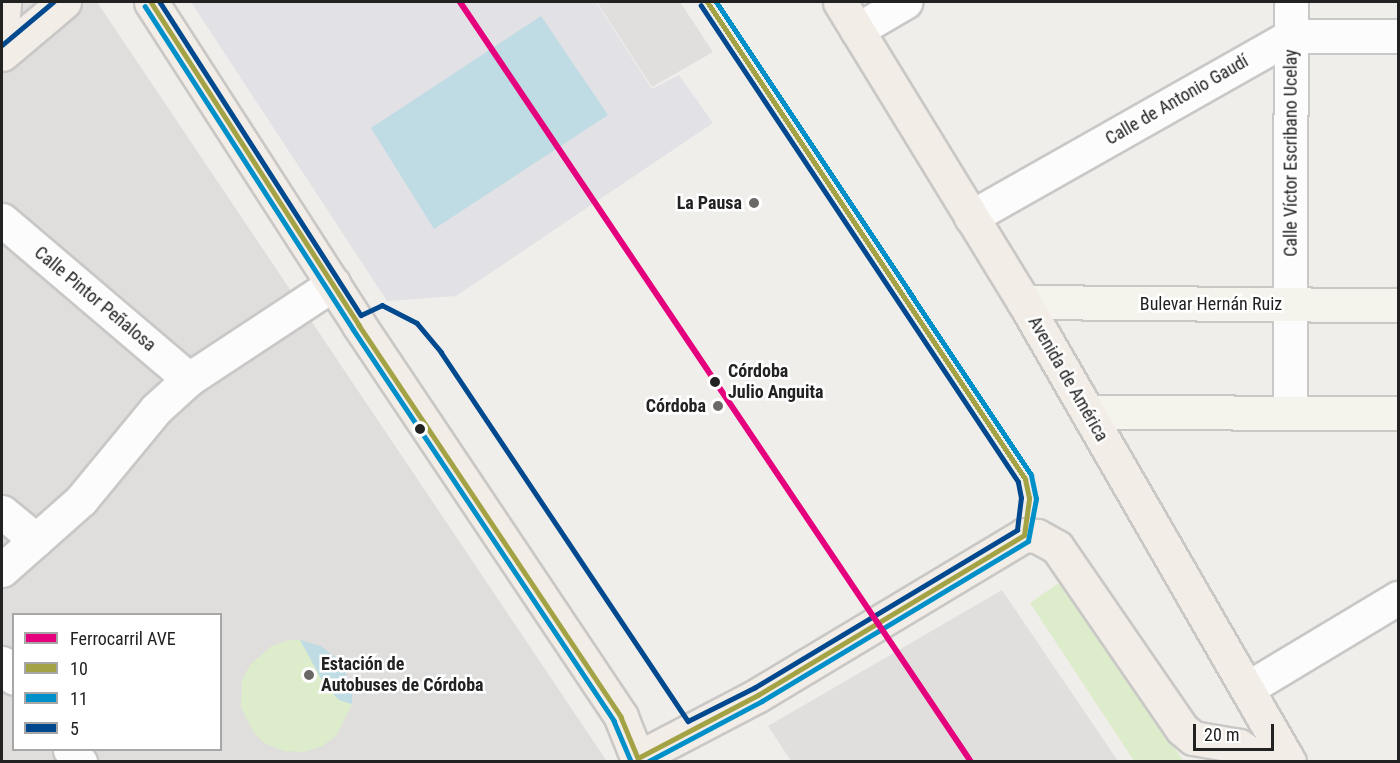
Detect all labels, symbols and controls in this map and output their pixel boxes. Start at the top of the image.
street label: Calle Víctor Escribano Ucelay [1280,49,1302,257]
street label: Calle de Antonio Gaudí [1102,50,1252,150]
place label: La Pausa [677,192,742,214]
marker: La Pausa [747,196,761,210]
street label: Calle Pintor Peñalosa [30,242,160,356]
street label: Bulevar Hernán Ruiz [1140,293,1282,315]
street label: Avenida de América [1023,313,1113,445]
place label: Córdoba Julio Anguita [728,361,823,404]
marker: Córdoba Julio Anguita [706,373,724,391]
place label: Córdoba [646,395,706,417]
marker: Córdoba [711,399,725,413]
unlabelled marker [414,423,426,435]
legend [12,613,222,751]
text: Ferrocarril AVE [70,628,176,649]
place label: Estación de Autobuses de Córdoba [321,654,484,696]
text: 10 [70,658,88,679]
marker: Estación de Autobuses de Córdoba [302,668,316,682]
text: 11 [70,688,88,709]
scale bar [1196,712,1277,750]
text: 5 [70,718,79,739]
text: 20 m [1204,724,1239,745]

